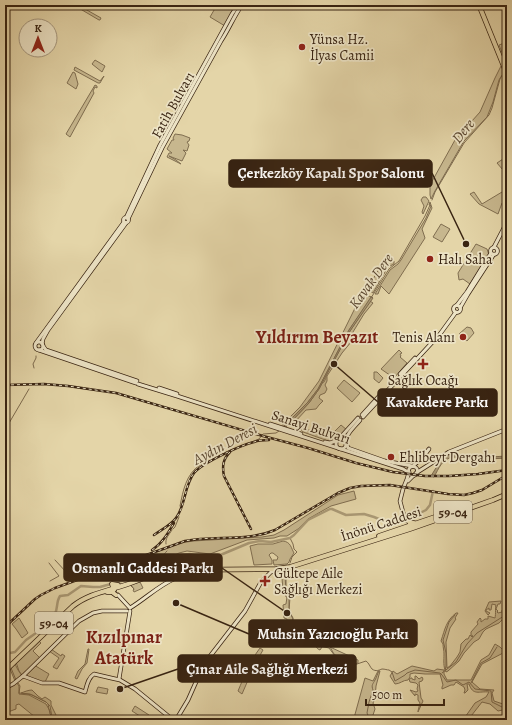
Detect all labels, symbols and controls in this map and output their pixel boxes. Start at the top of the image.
north arrow [18,18,58,58]
text: K [34,21,42,36]
place label: Yünsa Hz. İlyas Camii [309,30,374,65]
marker: Yünsa Hz. İlyas Camii [297,42,307,52]
street label: Fatih Bulvarı [147,68,199,142]
water label: Dere [447,114,479,147]
callout: Çerkezköy Kapalı Spor Salonu [229,160,432,187]
text: Çerkezköy Kapalı Spor Salonu [238,163,425,183]
water label: Kavak Dere [344,249,398,313]
place label: Halı Saha [438,250,493,269]
marker: Halı Saha [425,254,435,264]
district label: Yıldırım Beyazıt [255,325,378,349]
place label: Tenis Alanı [392,328,455,347]
marker: Tenis Alanı [458,332,468,342]
marker: Sağlık Ocağı [417,358,429,370]
place label: Sağlık Ocağı [388,371,458,390]
callout: Kavakdere Parkı [378,389,497,416]
text: Kavakdere Parkı [386,392,489,412]
street label: Sanayi Bulvarı [269,405,353,449]
water label: Aydın Deresi [188,419,261,470]
place label: Ehlibeyt Dergahı [399,448,495,467]
marker: Ehlibeyt Dergahı [386,452,396,462]
road number: 59-04 [434,501,472,523]
street label: İnönü Caddesi [338,502,424,546]
callout: Osmanlı Caddesi Parkı [64,554,222,581]
text: Osmanlı Caddesi Parkı [72,558,215,578]
place label: Gültepe Aile Sağlığı Merkezi [274,564,362,599]
marker: Gültepe Aile Sağlığı Merkezi [259,575,271,587]
road number: 59-04 [35,612,73,634]
callout: Muhsin Yazıcıoğlu Parkı [249,620,417,647]
text: Muhsin Yazıcıoğlu Parkı [257,624,409,644]
district label: Kızılpınar Atatürk [86,625,163,670]
callout: Çınar Aile Sağlığı Merkezi [178,655,356,682]
text: Çınar Aile Sağlığı Merkezi [186,659,348,679]
scale bar [366,681,444,707]
text: 500 m [372,687,402,703]

